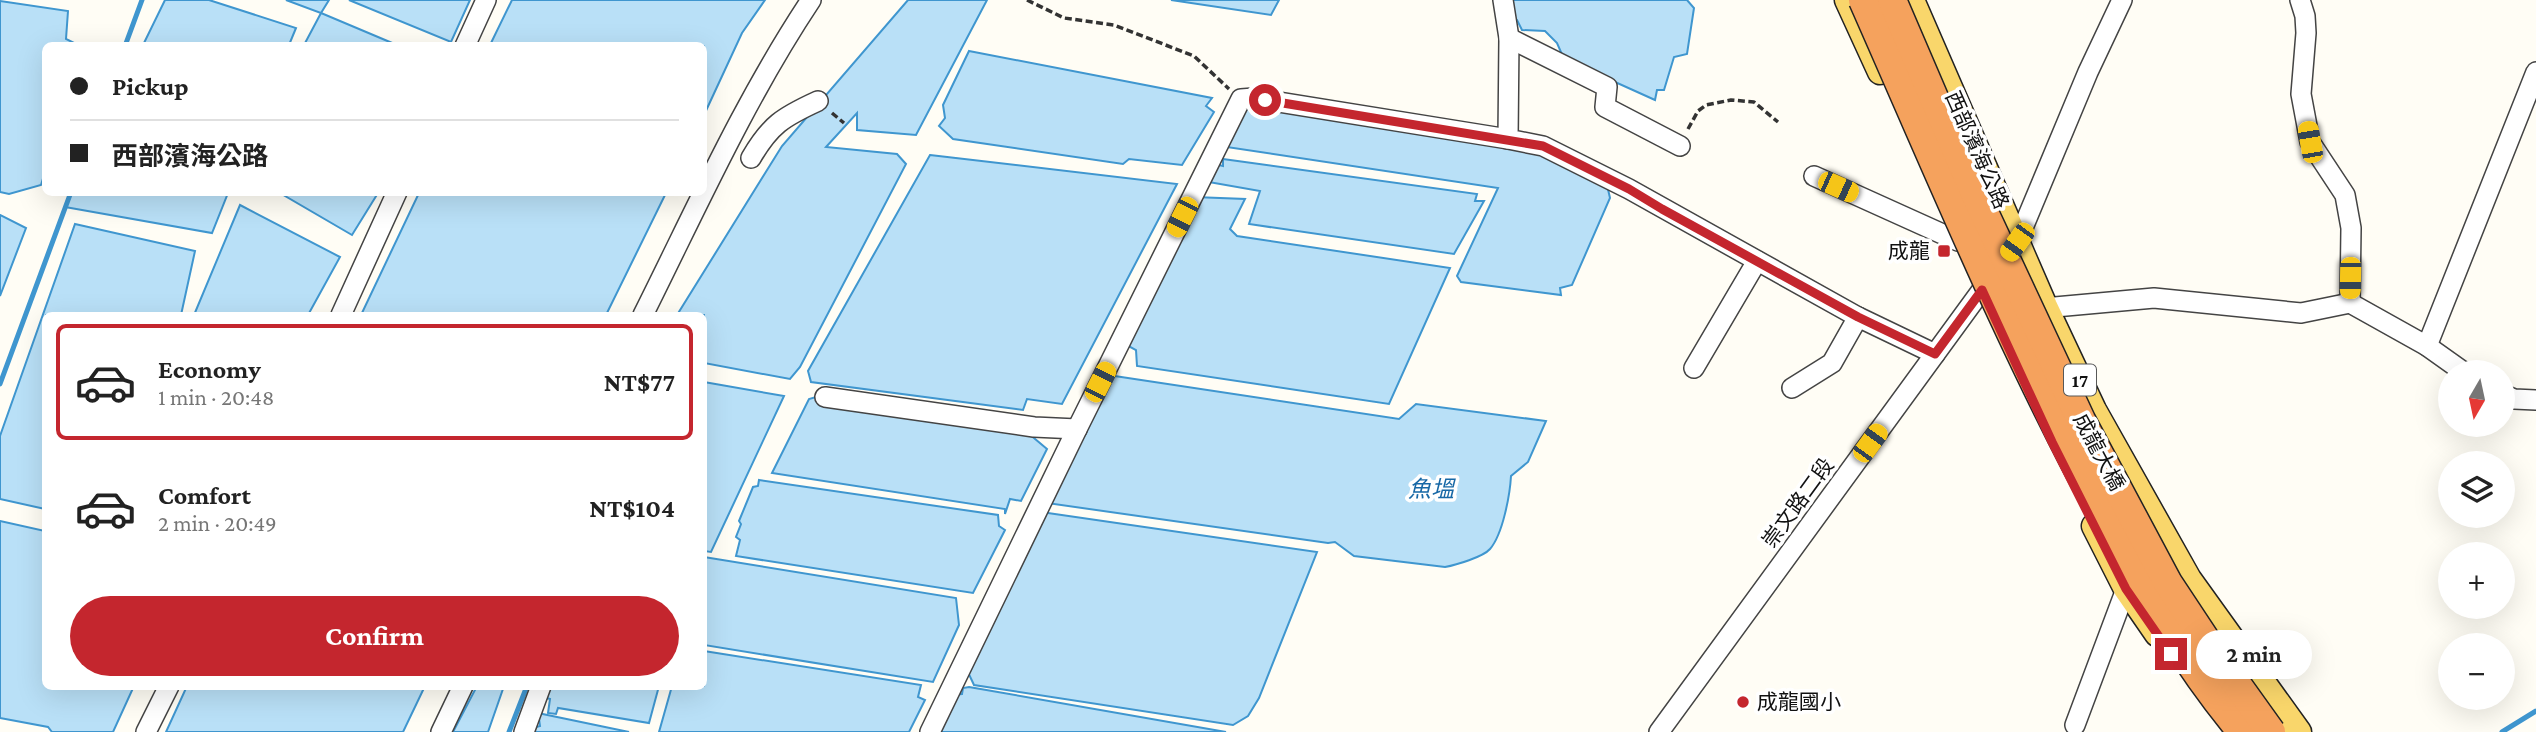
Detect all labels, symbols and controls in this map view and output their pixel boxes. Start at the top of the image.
text: Pickup [112,72,189,101]
route start [1249,84,1281,116]
street label: 西部濱海公路 [1940,88,2014,212]
car [2297,119,2324,165]
text: 西部濱海公路 [112,142,268,171]
car [1815,169,1862,205]
car [1164,194,1201,240]
car [1997,219,2038,265]
place label: 成龍 [1888,239,1930,263]
marker: 成龍 [1936,243,1952,259]
car [2340,257,2361,299]
icon: car [74,351,137,414]
text: Economy [158,355,261,384]
car [1082,359,1119,405]
north arrow [2438,360,2515,438]
map controls [2438,360,2515,710]
road number: 17 [2064,364,2096,396]
text: NT$77 [604,368,675,397]
text: 1 min · 20:48 [158,384,274,410]
street label: 成龍大橋 [2069,409,2129,495]
car [1850,420,1891,466]
button: layers [2438,451,2515,528]
street label: 崇文路二段 [1757,453,1839,553]
water label: 魚塭 [1408,476,1456,502]
icon: car [74,477,137,540]
text: Comfort [158,481,251,510]
text: NT$104 [589,494,675,523]
text: 2 min · 20:49 [158,510,277,536]
button: + [2438,542,2515,619]
button: Confirm [70,596,679,676]
callout: 2 min [2196,630,2311,678]
button: − [2438,633,2515,710]
route end [2155,638,2187,670]
text: 2 min [2226,641,2282,667]
place label: 成龍國小 [1757,690,1841,714]
marker: 成龍國小 [1735,694,1751,710]

